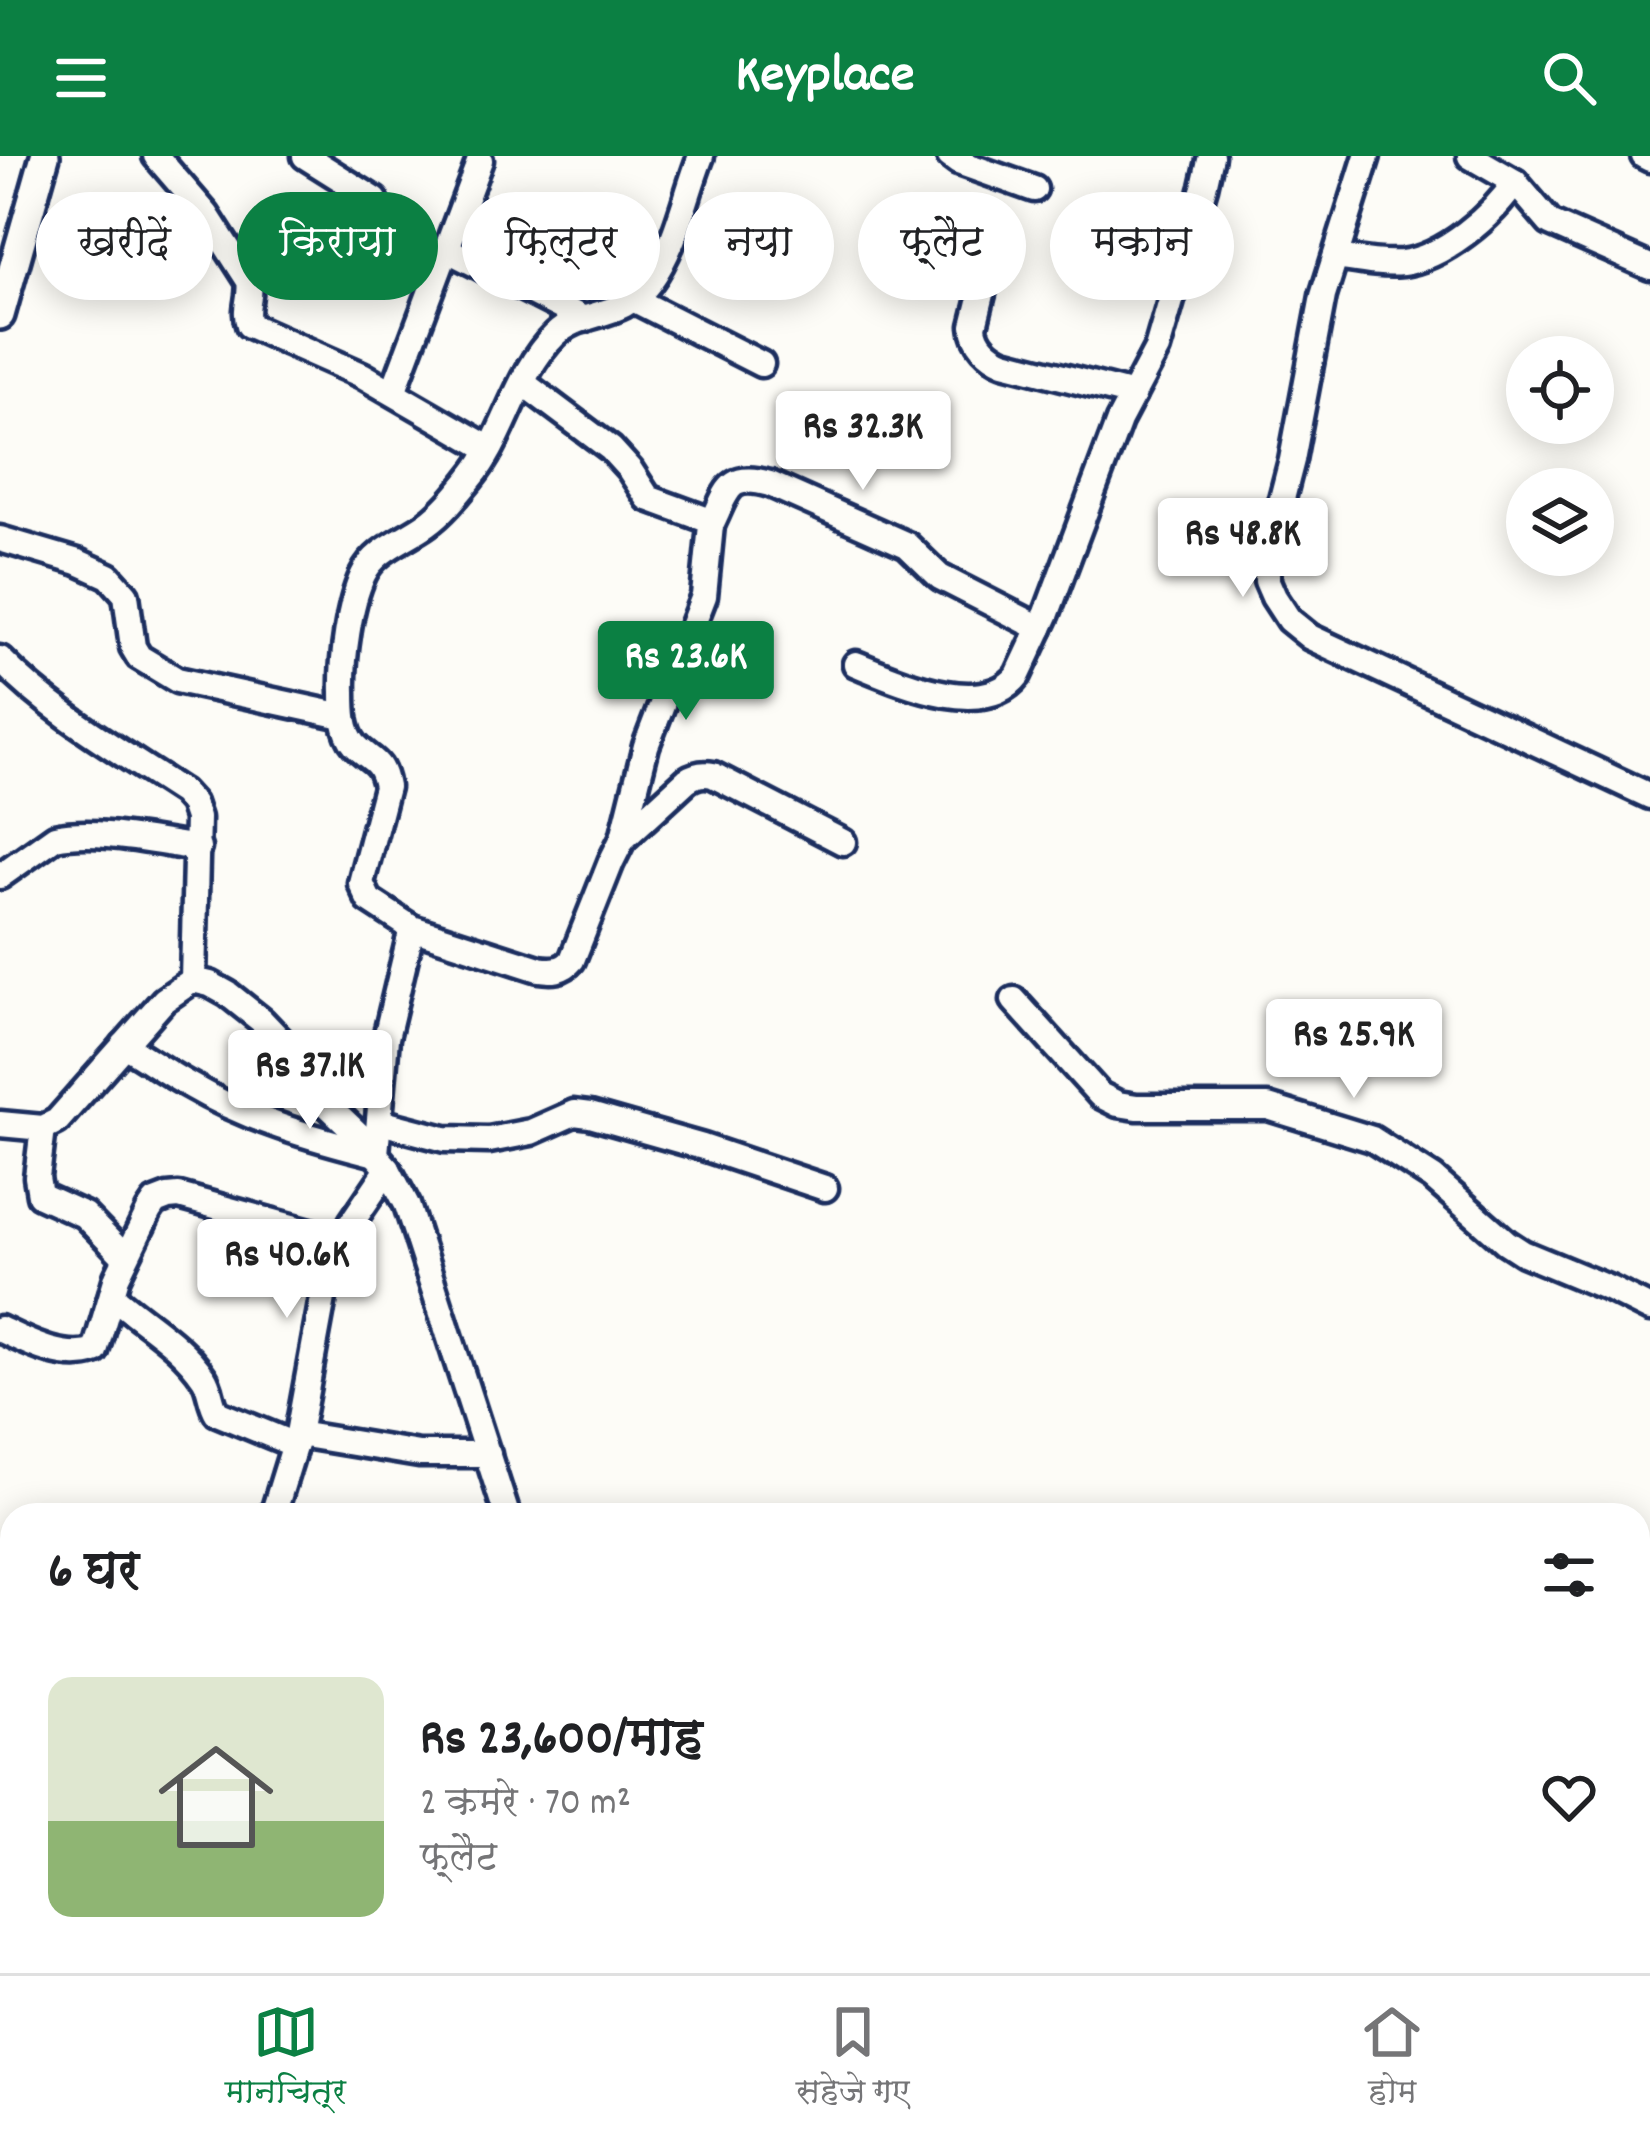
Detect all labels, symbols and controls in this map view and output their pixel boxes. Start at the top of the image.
text: Keyplace [735,40,915,117]
icon: menu [48,45,114,111]
icon: search [1536,45,1602,111]
chip: खरीदें [36,192,213,300]
chip: किराया [237,192,438,300]
chip: फ़िल्टर [462,192,660,300]
chip: नया [684,192,834,300]
chip: फ़्लैट [858,192,1026,300]
chip: मकान [1050,192,1234,300]
map controls [1506,336,1614,576]
button: locate [1506,336,1614,444]
pin: Rs 32.3K [739,391,987,493]
text: Rs 32.3K [803,402,923,457]
button: layers [1506,468,1614,576]
pin: Rs 48.8K [1119,498,1367,600]
text: Rs 48.8K [1185,509,1301,564]
pin: Rs 23.6K [562,621,810,723]
text: Rs 23.6K [625,632,747,687]
pin: Rs 25.9K [1230,999,1478,1101]
text: Rs 25.9K [1293,1010,1415,1065]
pin: Rs 37.1K [186,1030,434,1132]
text: Rs 37.1K [255,1041,365,1096]
pin: Rs 40.6K [163,1219,411,1321]
text: Rs 40.6K [224,1230,350,1285]
text: 6 घर [48,1539,140,1611]
icon: filters [1536,1542,1602,1608]
text: Rs 23,600/माह [420,1706,703,1778]
icon: home [144,1725,288,1869]
icon: heart [1536,1764,1602,1830]
text: 2 कमरे · 70 m² [420,1778,631,1833]
text: फ़्लैट [420,1833,497,1888]
tab: मानचित्र [225,1999,346,2118]
tab: सहेजे गए [796,1999,910,2118]
tab: होम [1359,1999,1425,2118]

